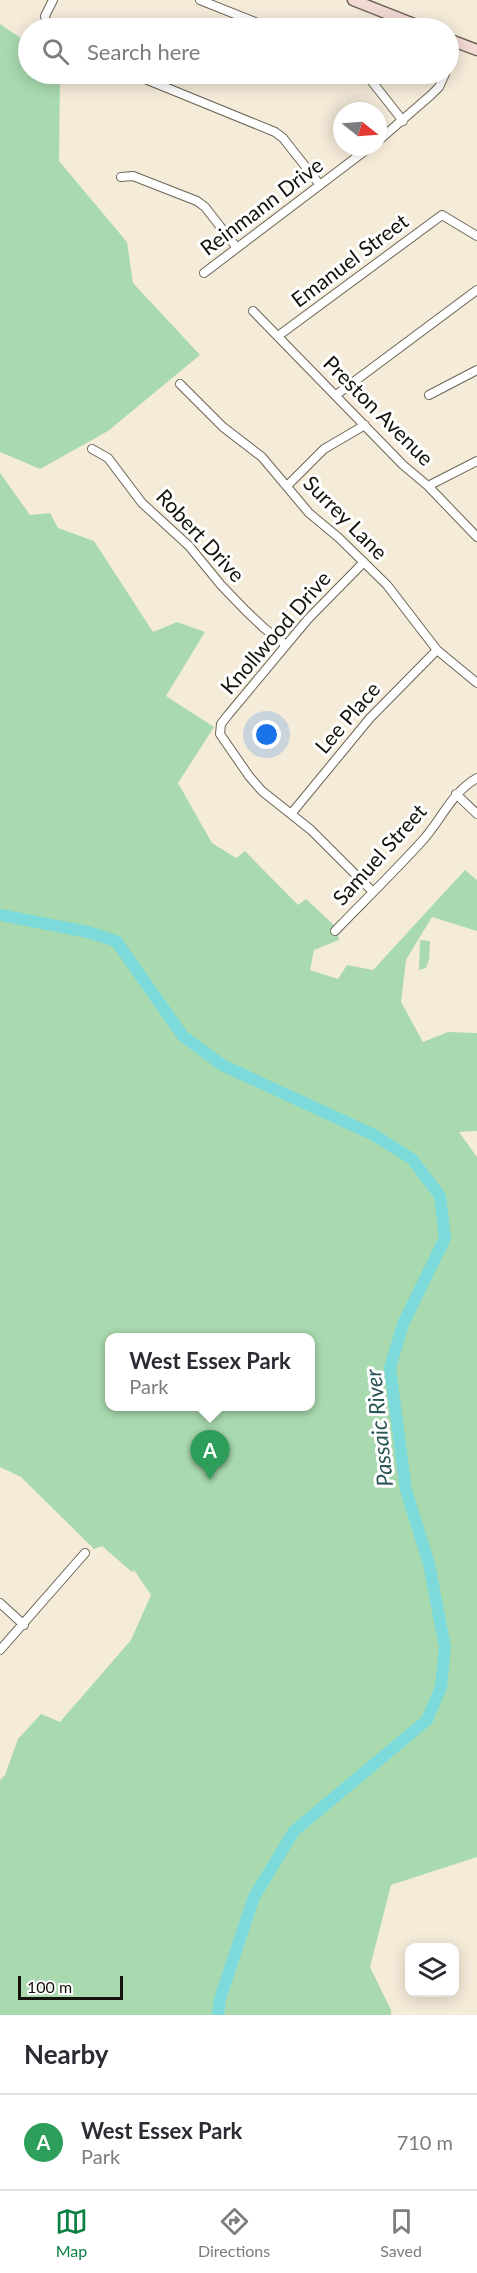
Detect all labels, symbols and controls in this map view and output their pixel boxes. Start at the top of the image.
search box [18,18,459,84]
icon: search [39,35,72,68]
text: Search here [87,38,200,65]
north arrow [333,102,387,156]
street label: Reinmann Drive [195,152,327,260]
street label: Emanuel Street [286,208,413,312]
street label: Preston Avenue [319,350,439,470]
street label: Surrey Lane [299,470,393,564]
street label: Robert Drive [152,483,250,587]
street label: Knollwood Drive [215,565,335,699]
street label: Lee Place [309,676,385,758]
your location [252,720,281,749]
street label: Samuel Street [327,798,431,910]
popup [105,1333,315,1411]
text: West Essex Park [129,1347,291,1374]
water label: Passaic River [359,1368,398,1488]
text: Park [129,1374,168,1398]
pin: A [190,1430,230,1480]
map controls [405,1943,459,1997]
button: layers [405,1943,459,1997]
scale bar [18,1973,123,2000]
text: 100 m [27,1977,72,1996]
text: Nearby [24,2038,109,2070]
text: West Essex Park [81,2117,242,2144]
text: A [37,2130,50,2154]
text: 710 m [397,2130,453,2154]
text: Park [81,2144,120,2168]
tab: Map [55,2205,88,2260]
tab: Directions [198,2205,270,2260]
tab: Saved [380,2205,422,2260]

